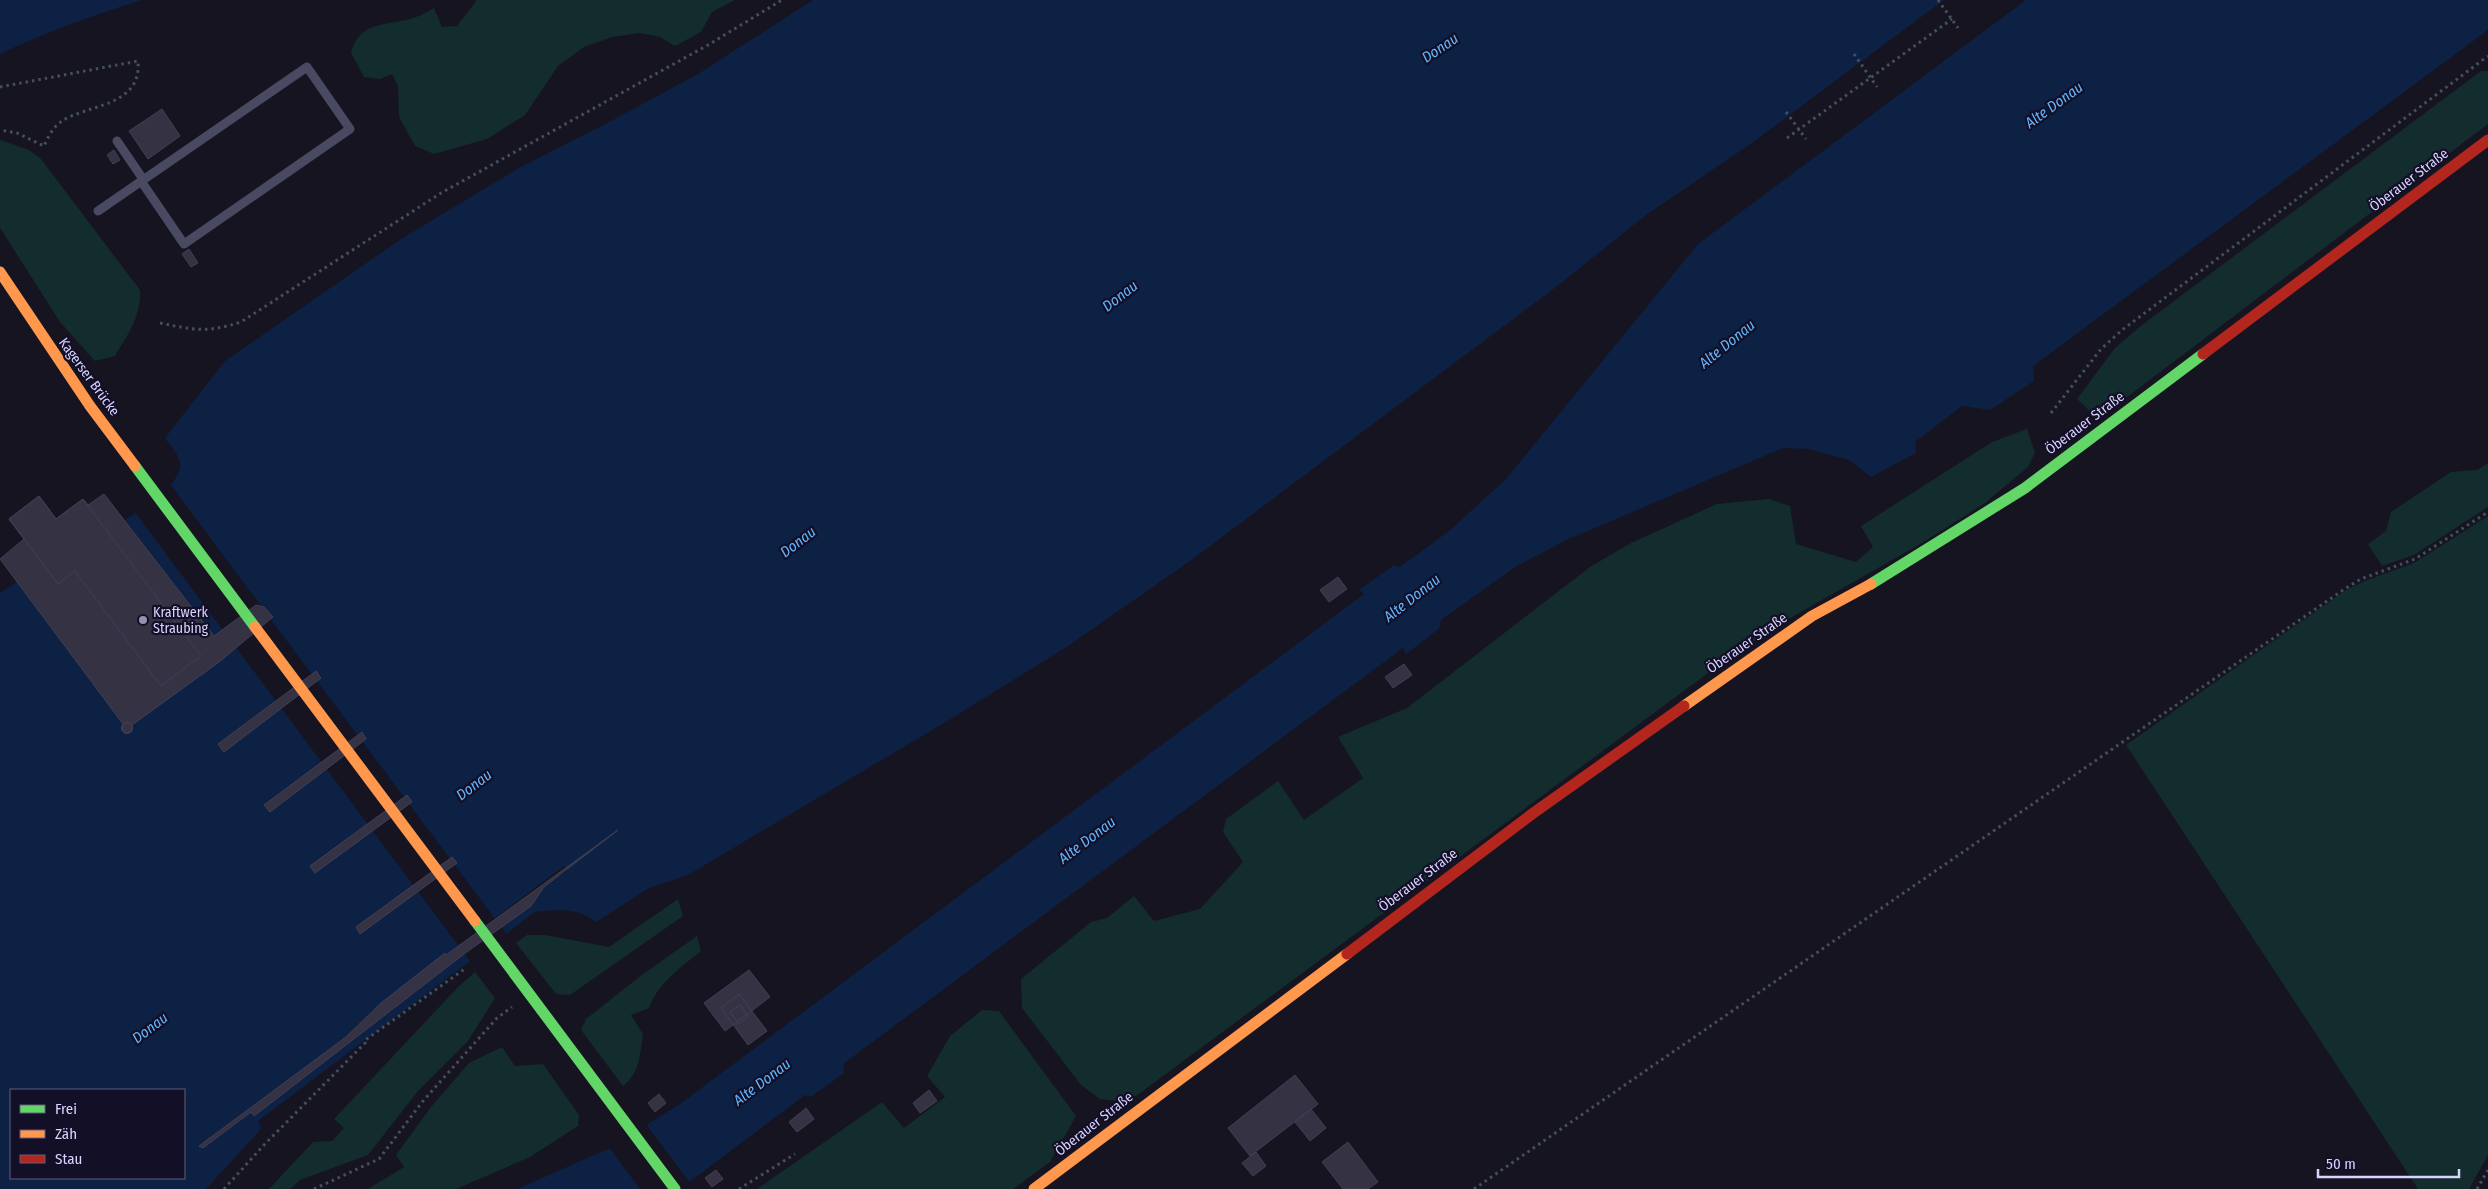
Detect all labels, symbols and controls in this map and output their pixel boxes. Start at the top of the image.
water label: Donau [1418,29,1462,67]
water label: Alte Donau [2021,78,2087,133]
street label: Öberauer Straße [2366,144,2452,215]
water label: Donau [1099,276,1141,315]
water label: Alte Donau [1695,316,1759,373]
street label: Kagerser Brücke [55,335,123,419]
street label: Öberauer Straße [2042,387,2128,458]
water label: Donau [777,523,820,561]
water label: Alte Donau [1379,570,1444,626]
place label: Kraftwerk Straubing [153,604,209,637]
street label: Öberauer Straße [1703,608,1790,677]
marker: Kraftwerk Straubing [137,614,149,626]
water label: Donau [453,766,496,804]
water label: Alte Donau [1054,813,1119,868]
street label: Öberauer Straße [1375,844,1461,915]
water label: Donau [129,1009,172,1047]
water label: Alte Donau [729,1055,794,1110]
street label: Öberauer Straße [1051,1087,1136,1160]
legend [10,1089,185,1179]
text: Frei [55,1100,77,1118]
text: Zäh [55,1125,77,1143]
scale bar [2318,1146,2459,1178]
text: Stau [55,1150,82,1168]
text: 50 m [2326,1155,2356,1173]

